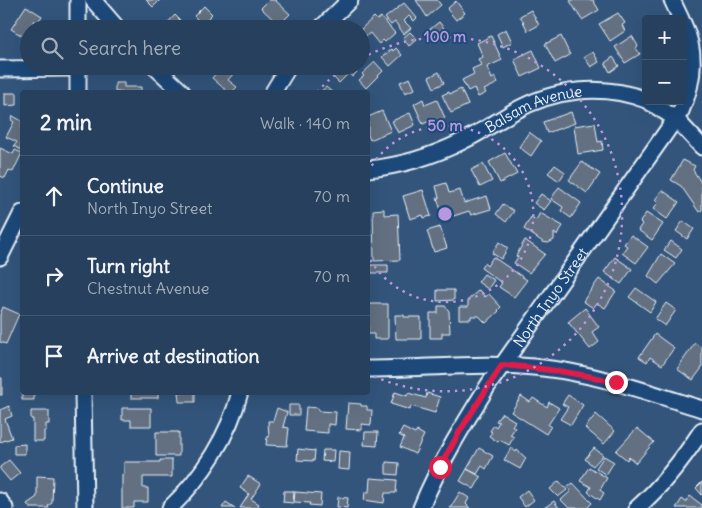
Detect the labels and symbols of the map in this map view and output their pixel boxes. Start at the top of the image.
text: 100 m [424,27,466,46]
street label: Balsam Avenue [481,81,583,137]
text: 50 m [427,116,463,135]
centre of rings [436,205,454,223]
street label: North Inyo Street [509,243,592,351]
route end [605,371,628,394]
route start [429,456,452,479]

